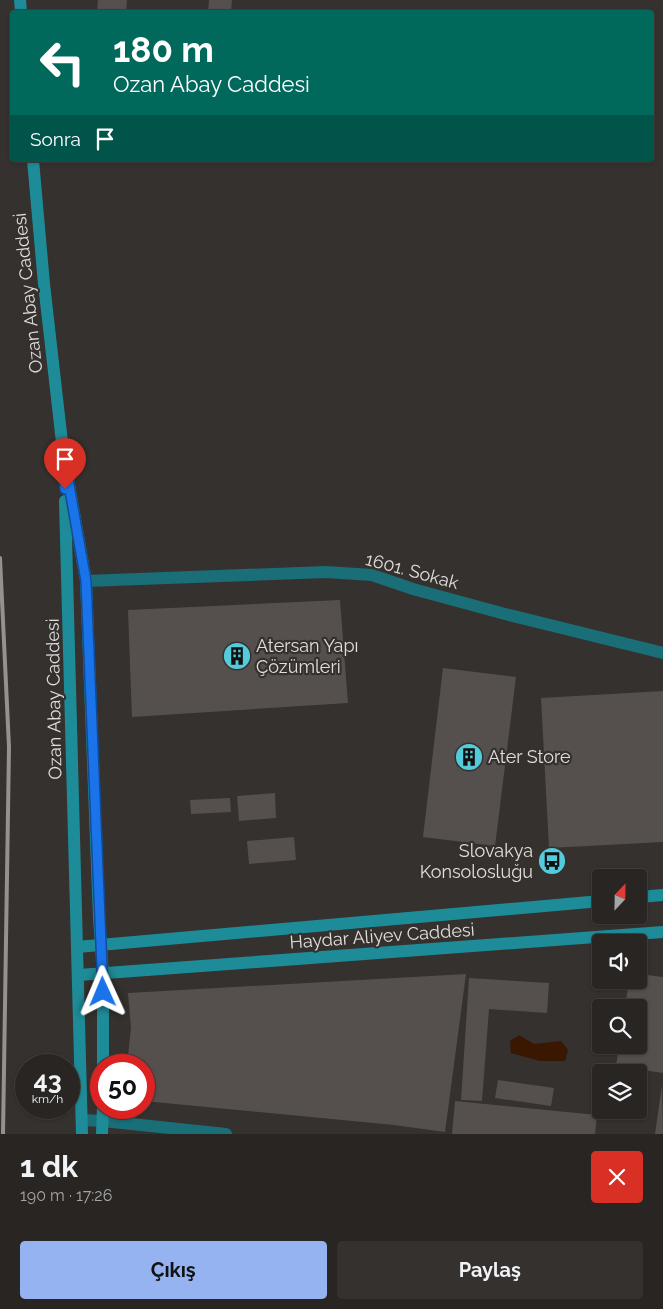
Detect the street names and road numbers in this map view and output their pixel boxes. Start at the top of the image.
street label: Ozan Abay Caddesi [9,212,46,374]
street label: 1601. Sokak [363,548,462,593]
street label: Ozan Abay Caddesi [42,618,65,780]
street label: Haydar Aliyev Caddesi [289,919,475,952]

